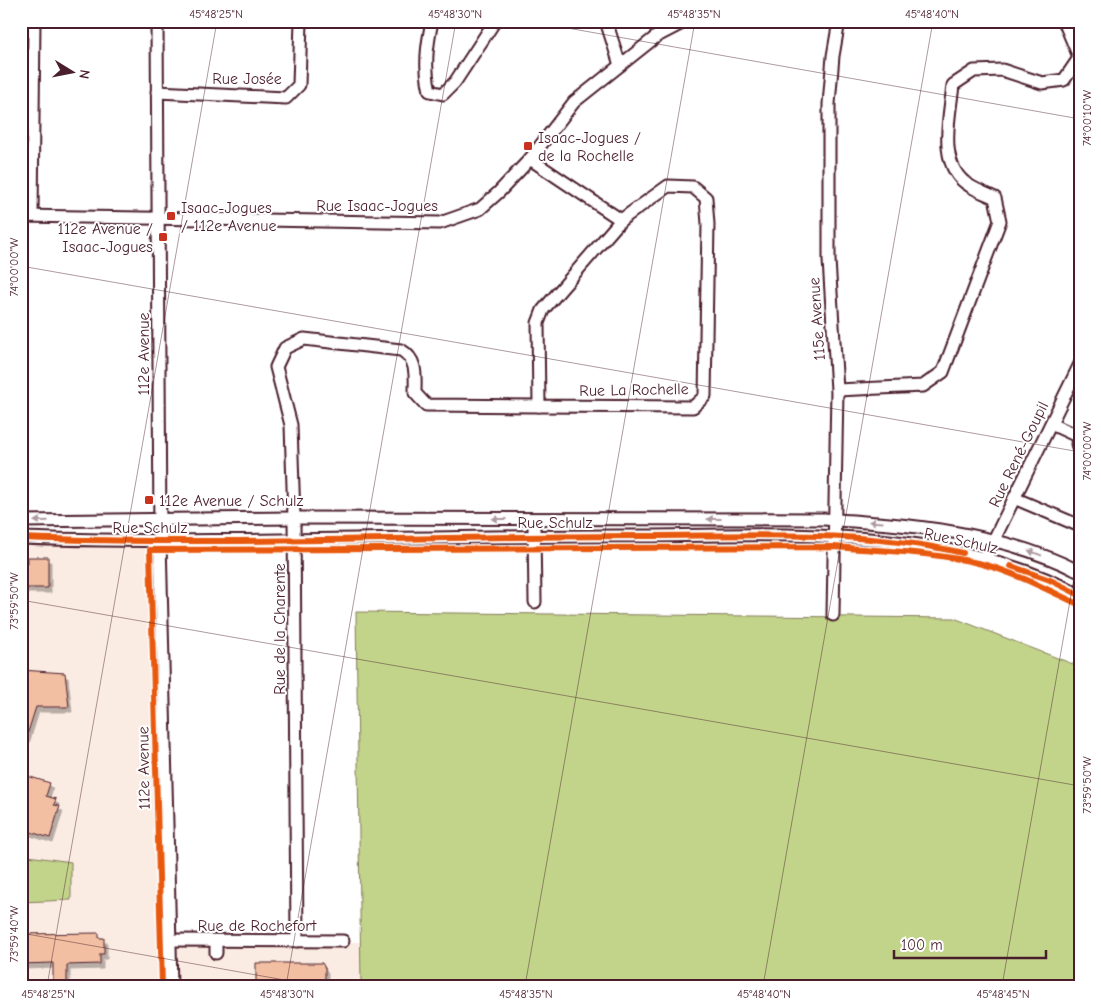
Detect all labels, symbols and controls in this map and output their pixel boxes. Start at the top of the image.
text: 45°48'25"N [189,7,243,21]
text: 45°48'30"N [428,7,482,21]
text: 45°48'35"N [667,7,721,21]
text: 45°48'40"N [905,7,959,21]
north arrow [48,48,98,98]
text: N [75,68,93,80]
street label: Rue Josée [212,70,282,88]
text: 74°00'10"W [1080,89,1094,146]
place label: Isaac-Jogues / de la Rochelle [538,129,641,165]
marker: Isaac-Jogues / de la Rochelle [522,140,534,152]
street label: Rue Isaac-Jogues [316,197,438,215]
place label: Isaac-Jogues / 112e Avenue [181,199,276,235]
marker: Isaac-Jogues / 112e Avenue [165,210,177,222]
place label: 112e Avenue / Isaac-Jogues [58,220,153,256]
marker: 112e Avenue / Isaac-Jogues [157,231,169,243]
text: 74°00'00"W [7,237,21,296]
street label: 115e Avenue [805,277,829,361]
street label: 112e Avenue [135,312,153,396]
street label: Rue La Rochelle [579,380,689,400]
street label: Rue René-Goupil [986,399,1052,510]
text: 74°00'00"W [1080,421,1094,480]
place label: 112e Avenue / Schulz [159,492,304,510]
marker: 112e Avenue / Schulz [143,494,155,506]
street label: Rue Schulz [518,514,592,532]
one-way arrow [491,515,507,523]
one-way arrow [706,515,722,523]
one-way arrow [33,517,49,525]
one-way arrow [868,518,884,526]
street label: Rue Schulz [113,519,187,537]
street label: Rue Schulz [922,524,999,558]
one-way arrow [1027,549,1042,557]
street label: Rue de la Charente [271,563,289,695]
text: 73°59'50"W [7,572,21,630]
street label: 112e Avenue [134,726,154,810]
text: 73°59'50"W [1080,756,1094,814]
text: 73°59'40"W [7,905,21,962]
street label: Rue de Rochefort [198,917,317,935]
scale bar [894,927,1046,959]
text: 100 m [901,936,943,954]
text: 45°48'25"N [21,987,75,1001]
text: 45°48'30"N [260,987,314,1001]
text: 45°48'35"N [499,987,553,1001]
text: 45°48'40"N [737,987,791,1001]
text: 45°48'45"N [976,987,1030,1001]

